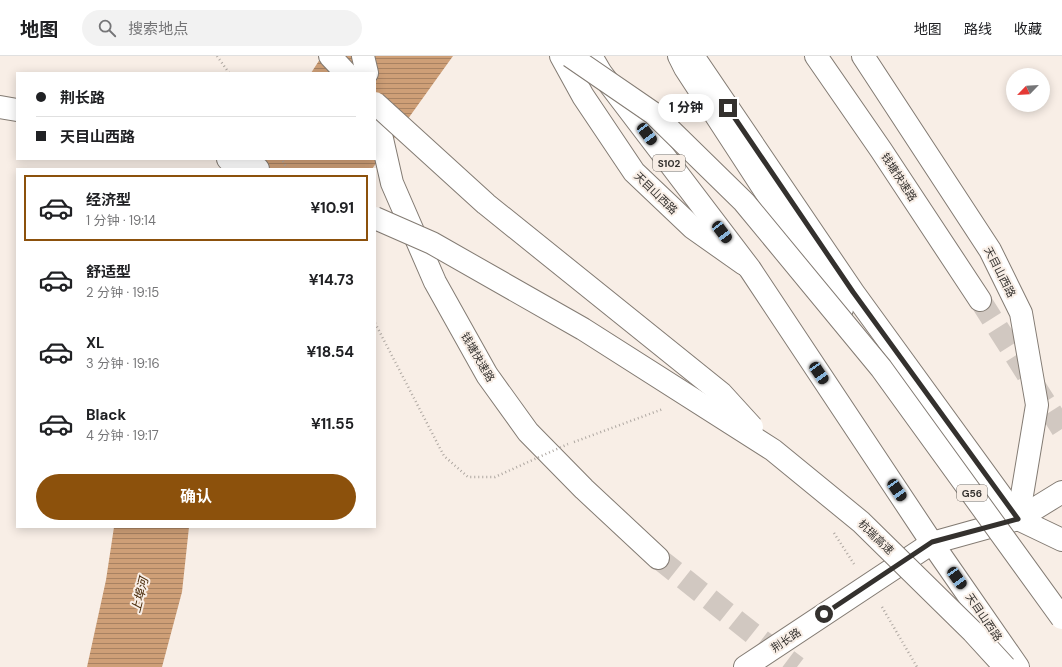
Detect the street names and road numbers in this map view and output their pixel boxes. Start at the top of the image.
street label: 钱塘快速路 [878,150,920,204]
road number: S102 [653,155,685,171]
street label: 天目山西路 [631,169,681,217]
street label: 天目山西路 [981,244,1019,300]
street label: 钱塘快速路 [458,330,498,384]
road number: G56 [957,485,987,501]
street label: 杭瑞高速 [855,517,897,557]
street label: 天目山西路 [963,590,1005,644]
street label: 荆长路 [768,625,804,655]

